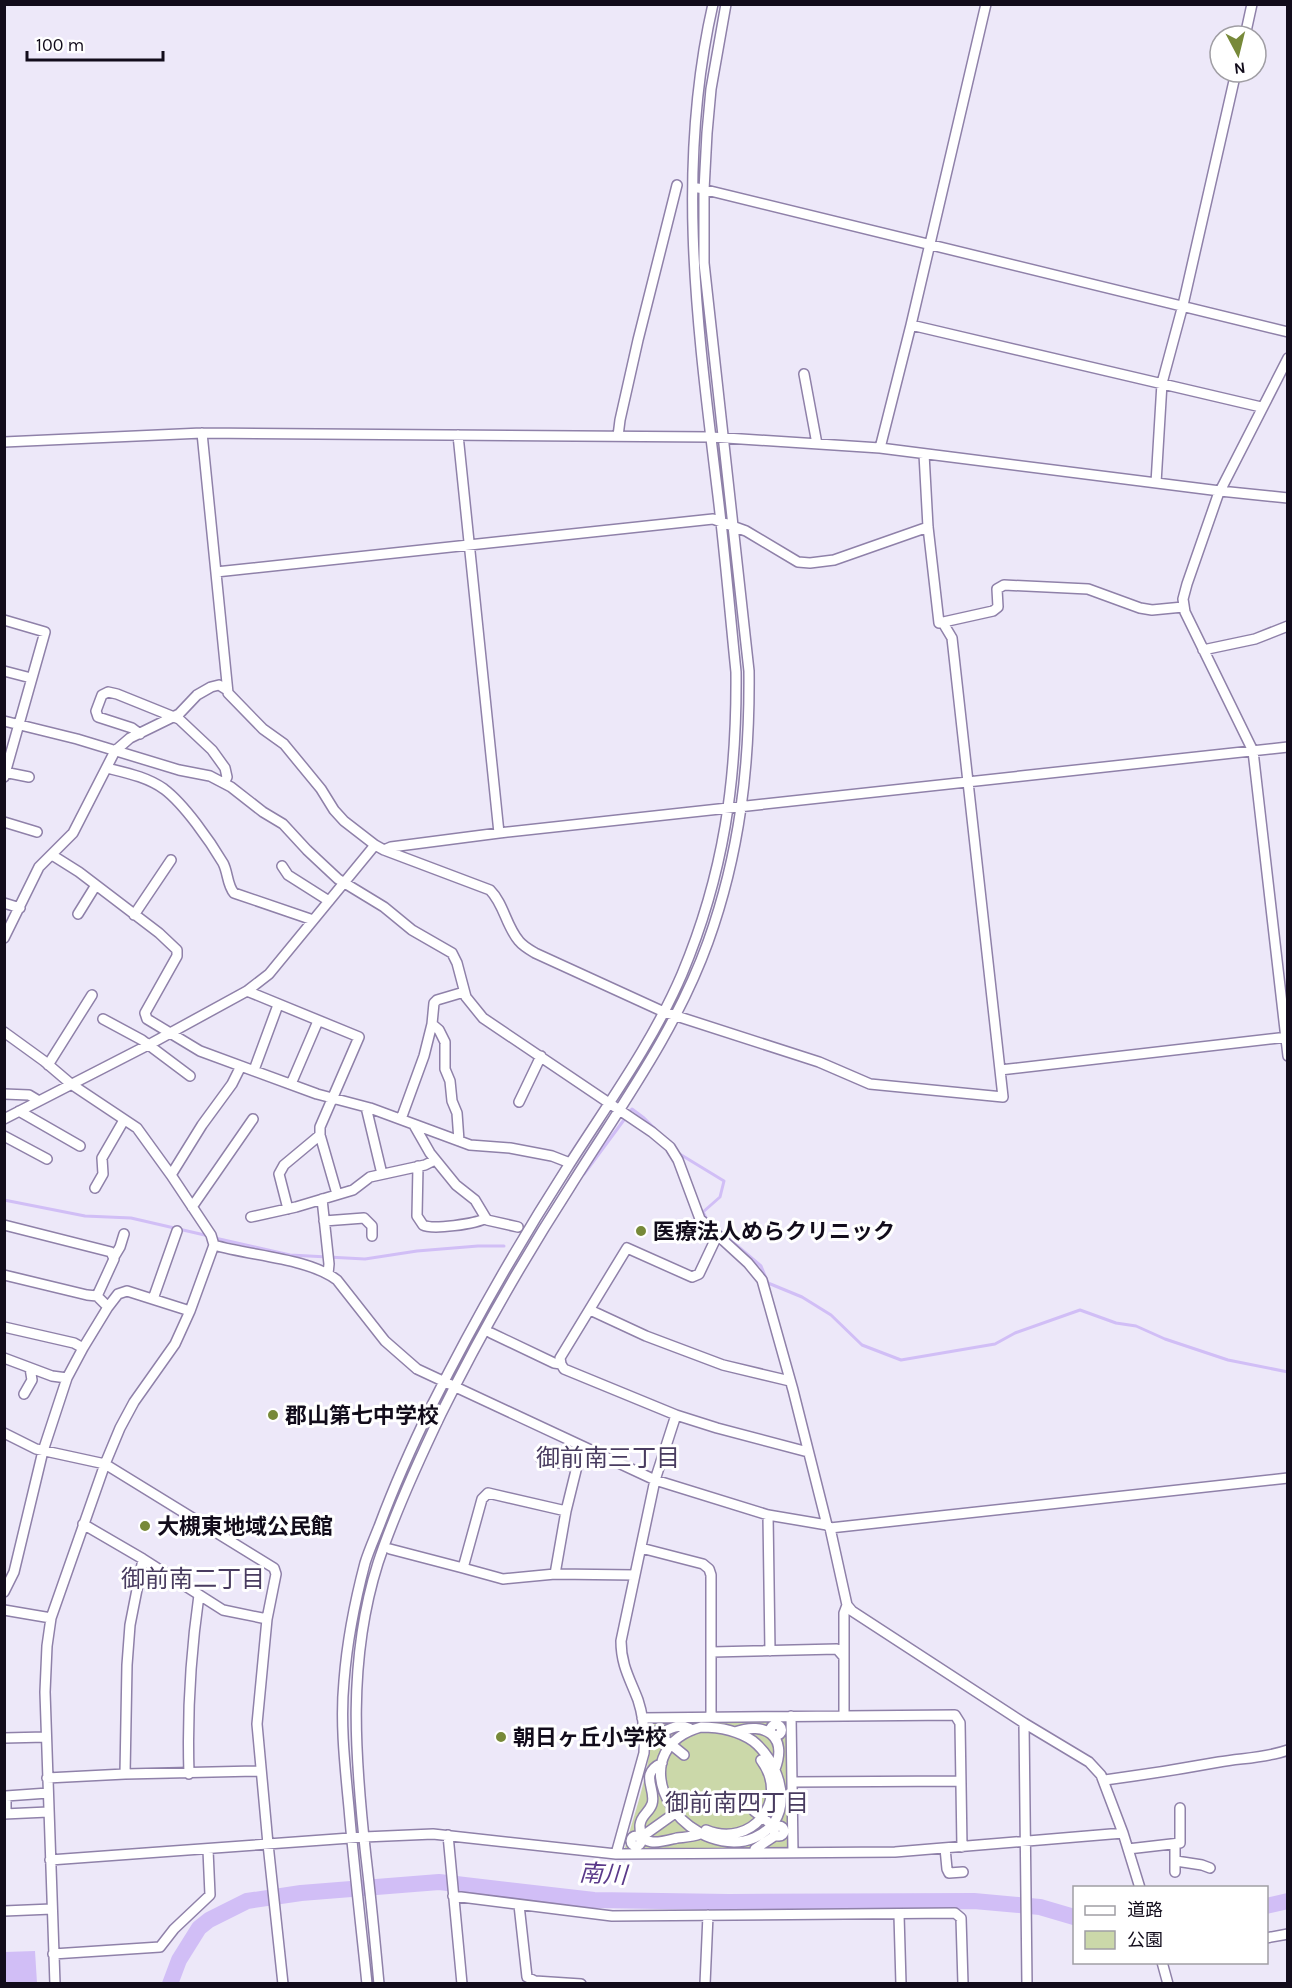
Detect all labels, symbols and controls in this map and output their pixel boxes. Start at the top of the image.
scale bar [27,24,164,62]
north arrow [1208,24,1268,84]
text: 100 m [36,34,84,56]
text: N [1233,58,1247,79]
place label: 医療法人めらクリニック [653,1219,895,1245]
marker: 医療法人めらクリニック [634,1224,648,1238]
place label: 郡山第七中学校 [285,1403,439,1429]
marker: 郡山第七中学校 [266,1408,280,1422]
district label: 御前南三丁目 [536,1444,680,1472]
place label: 大槻東地域公民館 [157,1514,333,1540]
marker: 大槻東地域公民館 [138,1519,152,1533]
district label: 御前南二丁目 [121,1565,265,1593]
place label: 朝日ヶ丘小学校 [513,1725,667,1751]
marker: 朝日ヶ丘小学校 [494,1730,508,1744]
district label: 御前南四丁目 [665,1789,809,1817]
water label: 南川 [578,1859,631,1889]
legend [1073,1886,1268,1964]
text: 道路 [1127,1899,1163,1921]
text: 公園 [1127,1929,1163,1951]

